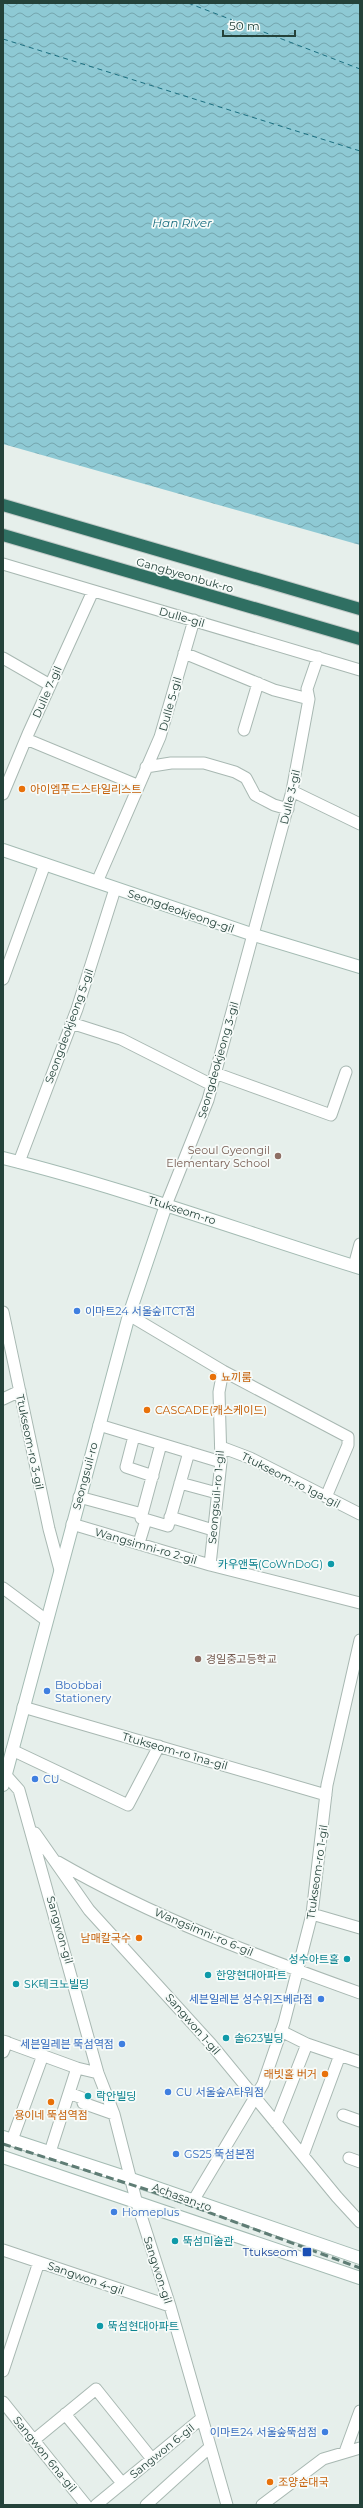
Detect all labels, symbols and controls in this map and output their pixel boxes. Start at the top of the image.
scale bar [223,12,295,38]
text: 50 m [229,18,260,33]
water label: Han River [152,215,212,230]
street label: Gangbyeonbuk-ro [135,554,235,596]
street label: Dulle-gil [158,604,206,630]
street label: Dulle 7-gil [29,664,65,720]
street label: Dulle 5-gil [156,675,184,733]
street label: Dulle 3-gil [277,768,303,826]
place label: 아이엠푸드스타일리스트 [30,782,141,796]
marker: 아이엠푸드스타일리스트 [17,784,27,794]
street label: Seongdeokjeong-gil [126,886,236,936]
street label: Seongdeokjeong 5-gil [42,967,96,1085]
street label: Seongdeokjeong 3-gil [195,1000,241,1120]
place label: Seoul Gyeongil Elementary School [166,1143,270,1170]
marker: Seoul Gyeongil Elementary School [273,1151,283,1161]
street label: Ttukseom-ro [146,1192,218,1228]
place label: 이마트24 서울숲ITCT점 [85,1304,195,1318]
marker: 이마트24 서울숲ITCT점 [72,1306,82,1316]
place label: 뇨끼룸 [221,1370,251,1384]
marker: 뇨끼룸 [208,1372,218,1382]
street label: Ttukseom-ro 3-gil [13,1393,47,1491]
place label: CASCADE(캐스케이드) [155,1403,267,1417]
marker: CASCADE(캐스케이드) [142,1405,152,1415]
street label: Seongsuil-ro [69,1441,101,1511]
street label: Ttukseom-ro 1ga-gil [239,1449,343,1511]
street label: Seongsuil-ro 1-gil [205,1450,227,1544]
street label: Wangsimni-ro 2-gil [93,1525,199,1567]
place label: 카우앤독(CoWnDoG) [218,1557,323,1571]
marker: 카우앤독(CoWnDoG) [326,1559,336,1569]
place label: 경일중고등학교 [206,1652,277,1666]
marker: 경일중고등학교 [193,1654,203,1664]
place label: Bbobbai Stationery [55,1678,111,1705]
marker: Bbobbai Stationery [42,1686,52,1696]
street label: Ttukseom-ro 1na-gil [121,1729,229,1773]
place label: CU [43,1772,60,1786]
marker: CU [30,1774,40,1784]
street label: Ttukseom-ro 1-gil [303,1824,331,1920]
street label: Sangwon-gil [44,1895,76,1965]
street label: Wangsimni-ro 6-gil [152,1905,256,1959]
place label: 남매칼국수 [80,1931,131,1945]
marker: 남매칼국수 [134,1933,144,1943]
place label: 성수아트홀 [288,1952,339,1966]
marker: 성수아트홀 [342,1954,352,1964]
place label: 한양현대아파트 [216,1968,287,1982]
marker: 한양현대아파트 [203,1970,213,1980]
place label: SK테크노빌딩 [24,1977,89,1991]
marker: SK테크노빌딩 [11,1979,21,1989]
street label: Sangwon 1-gil [163,1990,223,2058]
place label: 세븐일레븐 성수위즈베라점 [189,1992,313,2006]
marker: 세븐일레븐 성수위즈베라점 [316,1994,326,2004]
place label: 솔623빌딩 [234,2031,284,2045]
marker: 솔623빌딩 [221,2033,231,2043]
place label: 세븐일레븐 뚝섬역점 [20,2037,114,2051]
marker: 세븐일레븐 뚝섬역점 [117,2039,127,2049]
place label: 래빗홀 버거 [264,2067,317,2081]
marker: 래빗홀 버거 [320,2069,330,2079]
place label: CU 서울숲A타워점 [176,2085,264,2099]
marker: CU 서울숲A타워점 [163,2087,173,2097]
place label: 락안빌딩 [96,2089,136,2103]
marker: 락안빌딩 [83,2091,93,2101]
marker: 용이네 뚝섬역점 [46,2097,56,2107]
place label: 용이네 뚝섬역점 [14,2108,88,2122]
place label: GS25 뚝섬본점 [184,2147,255,2161]
marker: GS25 뚝섬본점 [171,2149,181,2159]
street label: Achasan-ro [150,2180,214,2214]
place label: Homeplus [122,2205,180,2219]
marker: Homeplus [109,2207,119,2217]
place label: 뚝섬미술관 [183,2234,234,2248]
street label: Sangwon-gil [141,2235,175,2305]
marker: 뚝섬미술관 [170,2236,180,2246]
place label: Ttukseom [243,2245,298,2259]
marker: Ttukseom [301,2246,313,2258]
street label: Sangwon 4-gil [46,2258,126,2298]
place label: 뚝섬현대아파트 [108,2319,179,2333]
marker: 뚝섬현대아파트 [95,2321,105,2331]
street label: Sangwon 6na-gil [10,2413,80,2495]
street label: Sangwon 6-gil [127,2421,197,2481]
place label: 이마트24 서울숲뚝섬점 [210,2425,317,2439]
marker: 이마트24 서울숲뚝섬점 [320,2427,330,2437]
place label: 조양순대국 [278,2475,329,2489]
marker: 조양순대국 [265,2477,275,2487]

